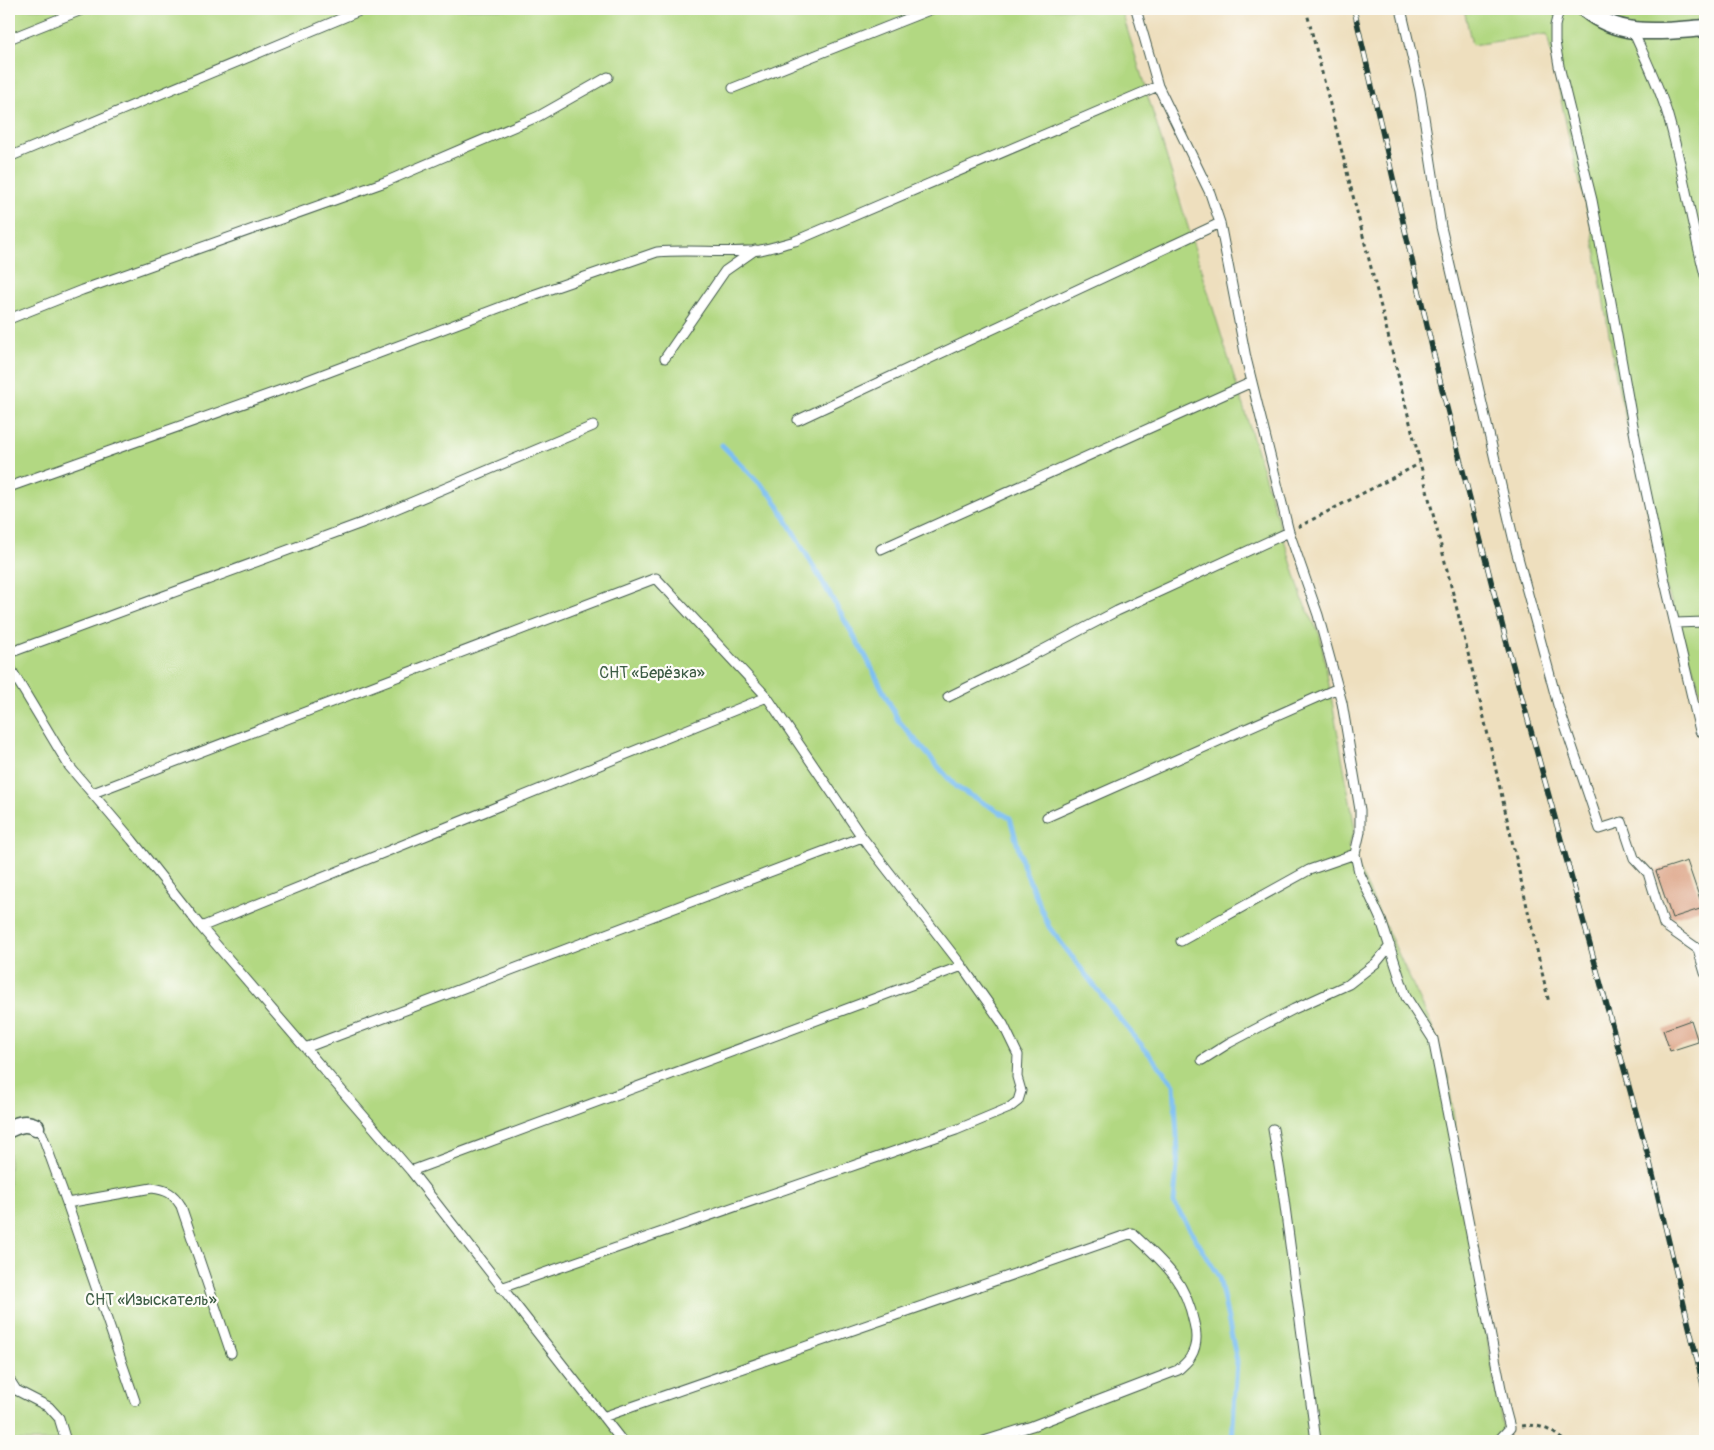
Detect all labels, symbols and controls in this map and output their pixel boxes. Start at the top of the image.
park label: СНТ «Берёзка» [599,663,705,683]
park label: СНТ «Изыскатель» [85,1290,217,1310]

